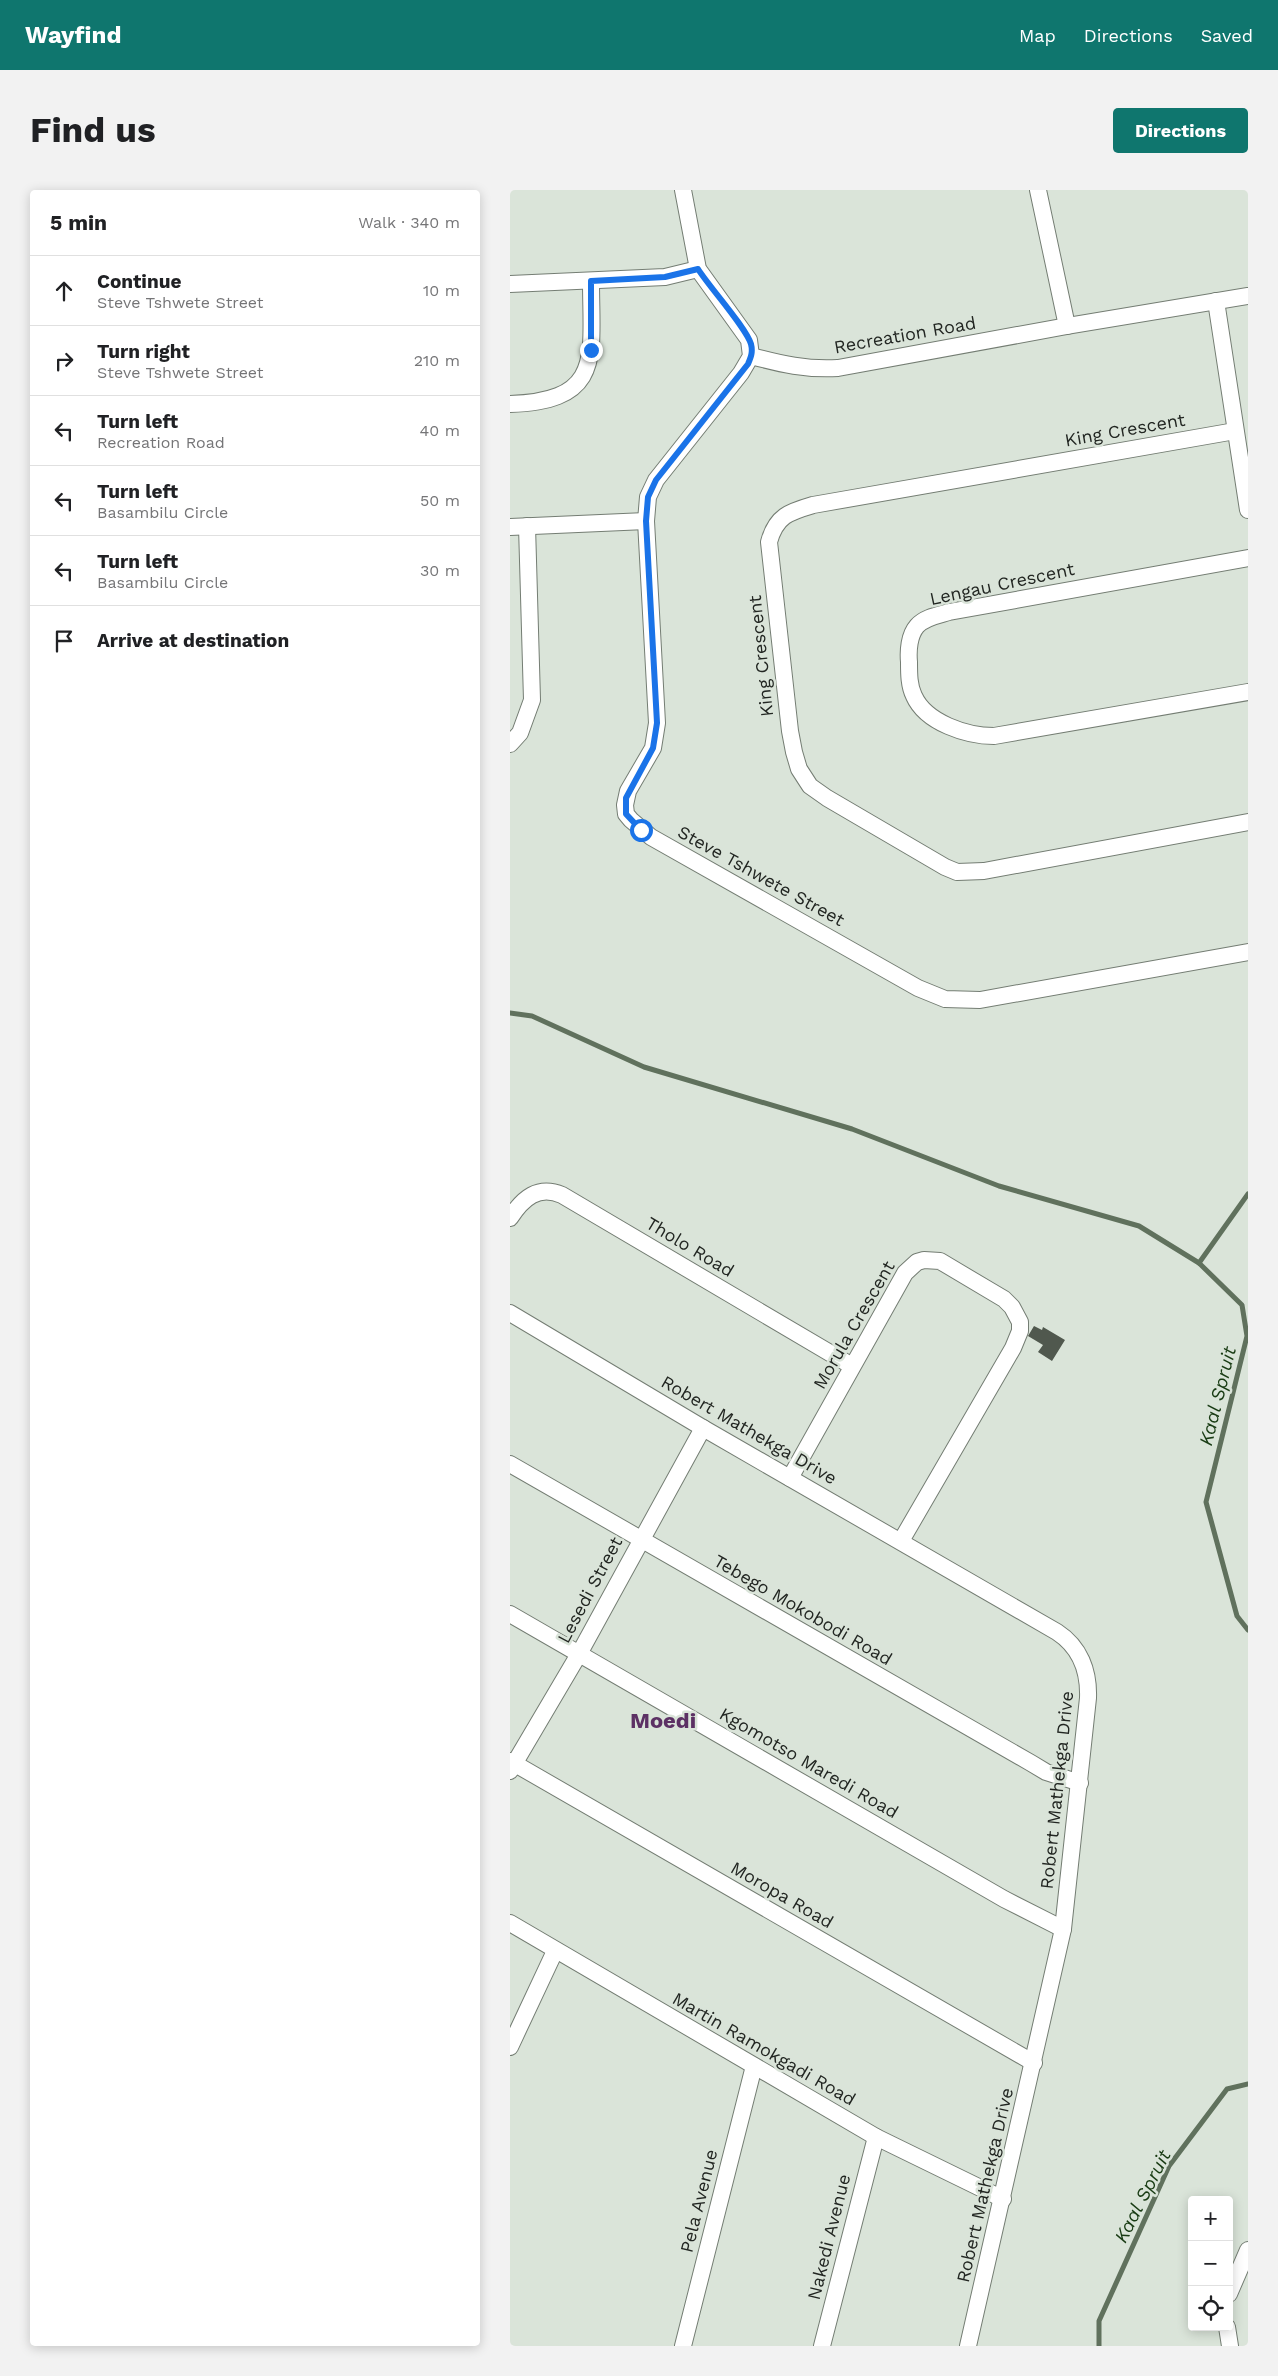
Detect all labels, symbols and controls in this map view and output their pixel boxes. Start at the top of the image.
text: Wayfind [25,21,121,49]
text: Map [1019,25,1056,46]
text: Directions [1084,25,1173,46]
text: Saved [1201,25,1253,46]
button: Directions [1113,108,1248,153]
text: Find us [30,109,156,151]
text: 5 min [50,210,107,235]
text: Walk · 340 m [358,213,460,232]
text: Continue [97,270,181,293]
icon: ahead [50,277,78,305]
text: 10 m [423,281,460,300]
text: Steve Tshwete Street [97,293,264,312]
street label: Recreation Road [832,312,978,357]
route end [580,339,603,362]
text: Turn right [97,340,190,363]
icon: right [50,347,78,375]
text: 210 m [414,351,460,370]
text: Steve Tshwete Street [97,363,264,382]
street label: King Crescent [1063,409,1187,450]
text: Turn left [97,410,178,433]
icon: left [50,417,78,445]
text: 40 m [420,421,460,440]
text: Recreation Road [97,433,225,452]
text: Turn left [97,480,178,503]
icon: left [50,487,78,515]
text: 50 m [420,491,460,510]
text: Basambilu Circle [97,503,228,522]
text: Turn left [97,550,178,573]
icon: left [50,557,78,585]
street label: Lengau Crescent [928,558,1077,609]
text: 30 m [420,561,460,580]
text: Basambilu Circle [97,573,228,592]
street label: King Crescent [744,594,777,718]
icon: arrive [50,627,78,655]
text: Arrive at destination [97,629,289,652]
route start [630,819,653,842]
street label: Steve Tshwete Street [674,821,849,930]
street label: Tholo Road [642,1212,738,1281]
street label: Morula Crescent [808,1257,899,1392]
water label: Kaal Spruit [1194,1344,1241,1448]
street label: Robert Mathekga Drive [658,1371,841,1488]
street label: Lesedi Street [553,1533,627,1646]
street label: Tebego Mokobodi Road [710,1550,896,1669]
street label: Robert Mathekga Drive [1036,1690,1077,1890]
street label: Kgomotso Maredi Road [716,1703,902,1822]
district label: Moedi [630,1708,696,1733]
street label: Moropa Road [727,1857,837,1932]
street label: Martin Ramokgadi Road [669,1987,860,2110]
street label: Robert Mathekga Drive [952,2085,1017,2284]
water label: Kaal Spruit [1109,2146,1176,2247]
street label: Pela Avenue [676,2147,721,2255]
street label: Nakedi Avenue [803,2172,854,2302]
map controls [1188,2196,1233,2331]
button: + [1188,2196,1233,2241]
button: − [1188,2241,1233,2286]
button: locate [1188,2286,1233,2331]

